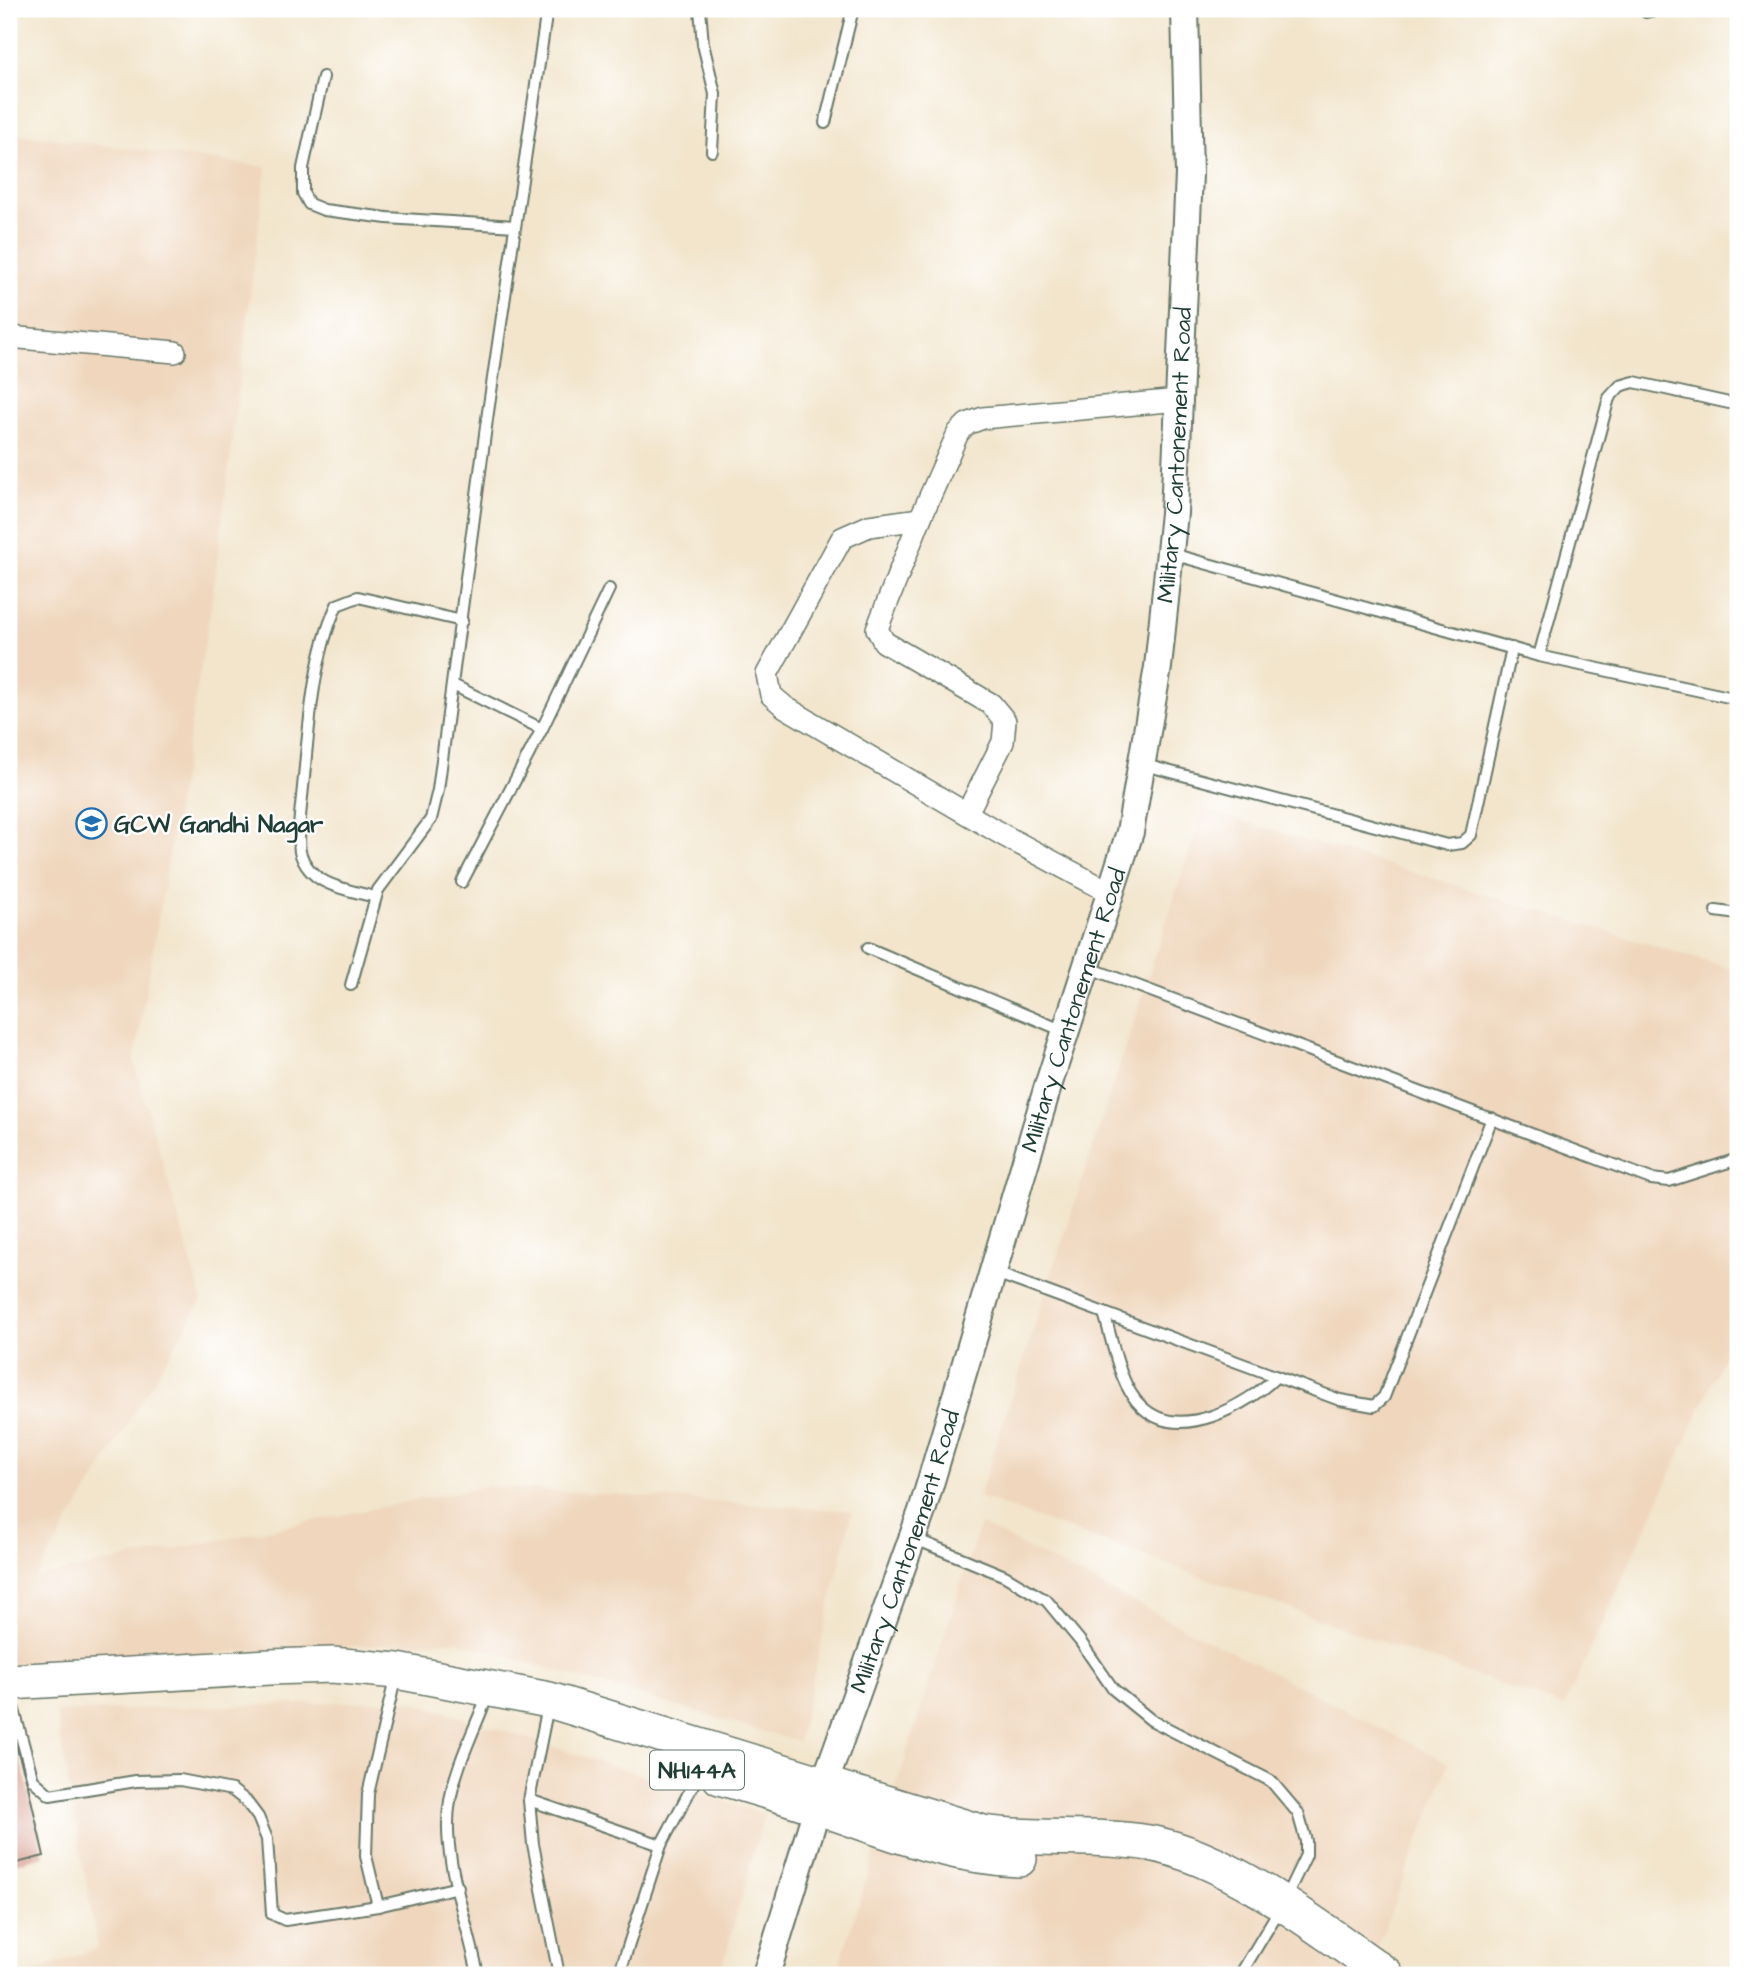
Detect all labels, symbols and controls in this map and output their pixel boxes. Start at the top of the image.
street label: Military Cantonement Road [1149,306,1201,605]
school or university icon: GCW Gandhi Nagar [74,807,108,841]
place label: GCW Gandhi Nagar [114,808,324,843]
street label: Military Cantonement Road [1013,864,1135,1156]
street label: Military Cantonement Road [842,1406,969,1698]
road number: NH144A [650,1750,744,1790]

